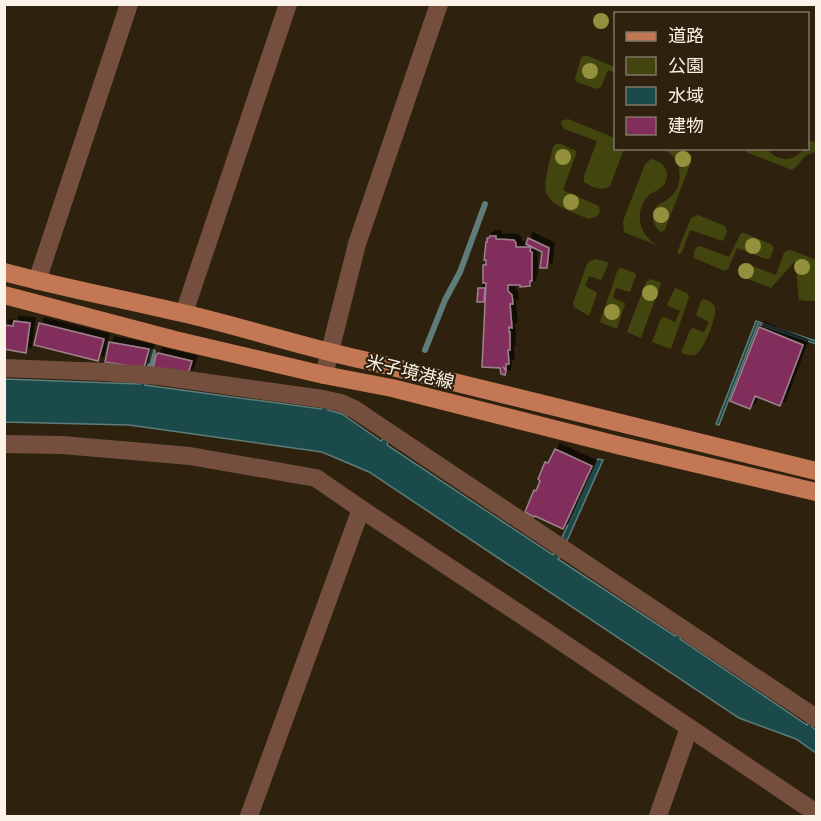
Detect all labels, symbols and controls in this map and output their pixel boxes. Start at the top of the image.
legend [614,12,809,150]
text: 道路 [668,23,704,47]
text: 公園 [668,53,704,77]
text: 水域 [668,83,704,107]
text: 建物 [668,113,704,137]
street label: 米子境港線 [364,348,457,394]

